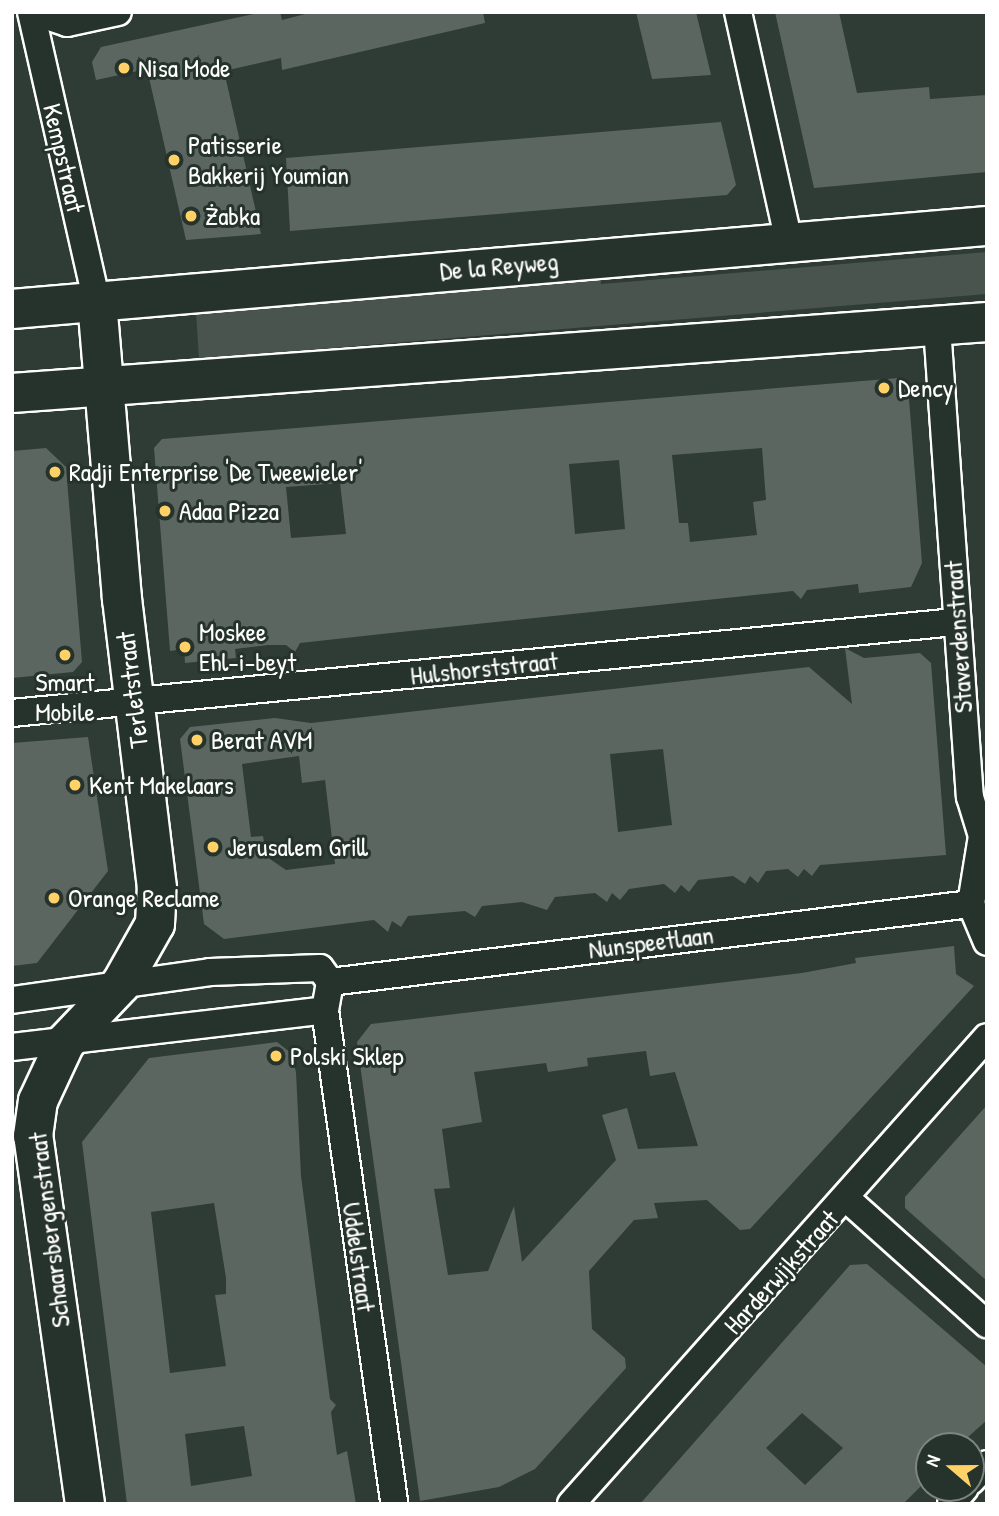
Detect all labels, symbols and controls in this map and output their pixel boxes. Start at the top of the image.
place label: Nisa Mode [138,52,230,84]
marker: Nisa Mode [116,60,132,76]
street label: Kempstraat [36,100,92,216]
place label: Patisserie Bakkerij Youmian [188,129,349,190]
marker: Patisserie Bakkerij Youmian [166,152,182,168]
place label: Żabka [205,200,260,232]
marker: Żabka [183,208,199,224]
street label: De la Reyweg [438,245,560,287]
place label: Dency [898,372,954,404]
marker: Dency [876,380,892,396]
place label: Radji Enterprise 'De Tweewieler' [69,456,362,488]
marker: Radji Enterprise 'De Tweewieler' [47,464,63,480]
place label: Adaa Pizza [179,495,279,527]
marker: Adaa Pizza [157,503,173,519]
street label: Staverdenstraat [937,560,979,714]
place label: Moskee Ehl-i-beyt [199,616,296,678]
street label: Terletstraat [109,630,155,750]
marker: Moskee Ehl-i-beyt [177,639,193,655]
street label: Hulshorststraat [409,645,559,691]
marker: Smart Mobile [57,647,73,663]
place label: Smart Mobile [35,666,95,728]
place label: Berat AVM [211,724,312,756]
marker: Berat AVM [189,732,205,748]
place label: Kent Makelaars [89,769,234,801]
marker: Kent Makelaars [67,777,83,793]
place label: Jerusalem Grill [227,831,368,863]
marker: Jerusalem Grill [205,839,221,855]
place label: Orange Reclame [68,882,220,914]
marker: Orange Reclame [46,890,62,906]
street label: Nunspeetlaan [587,919,715,965]
place label: Polski Sklep [290,1040,404,1072]
marker: Polski Sklep [268,1048,284,1064]
street label: Schaarsbergenstraat [22,1131,76,1329]
street label: Uddelstraat [336,1200,382,1314]
street label: Harderwijkstraat [717,1204,845,1340]
north arrow [915,1432,985,1502]
text: N [918,1451,946,1470]

